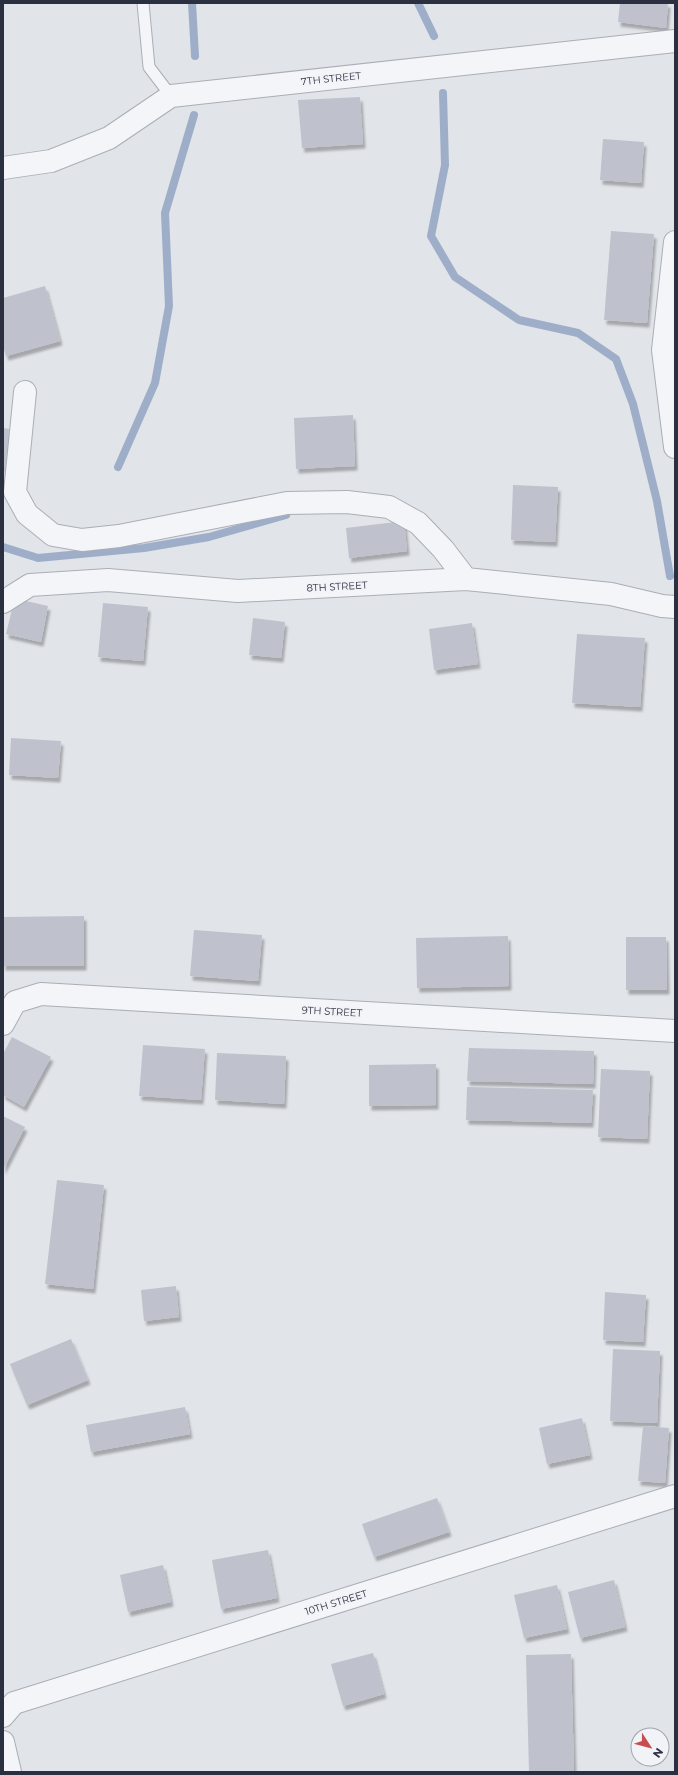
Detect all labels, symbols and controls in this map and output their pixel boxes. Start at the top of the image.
street label: 7TH STREET [300,69,362,88]
street label: 8TH STREET [306,578,368,595]
street label: 9TH STREET [301,1003,363,1020]
street label: 10TH STREET [303,1587,369,1618]
north arrow [630,1727,670,1767]
text: N [650,1745,666,1761]

